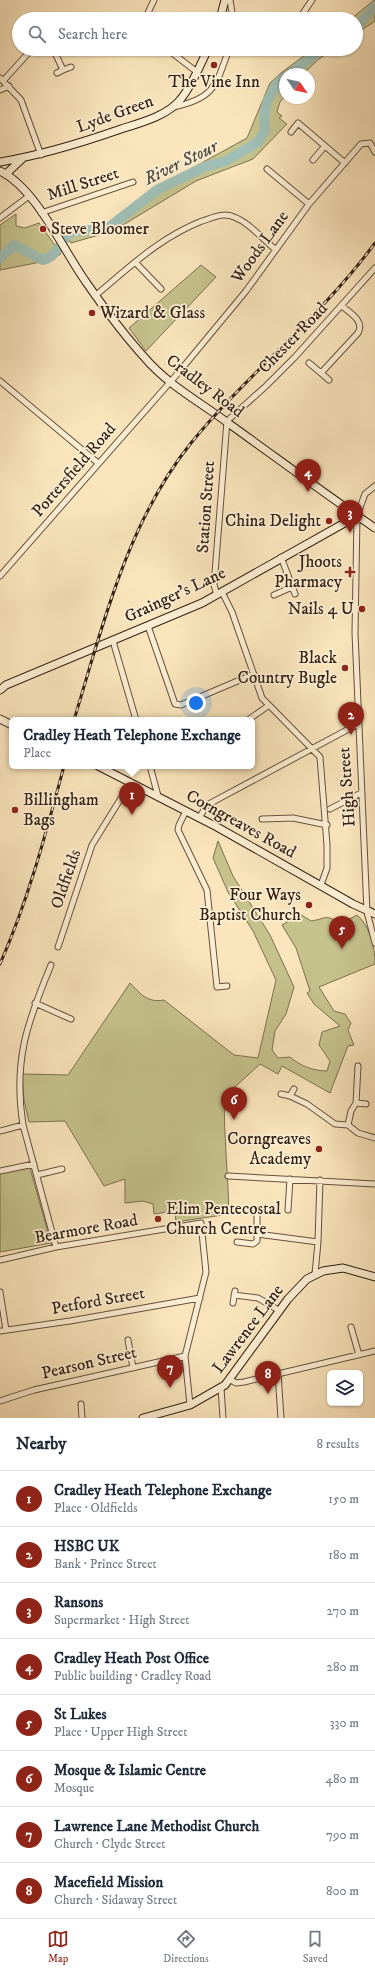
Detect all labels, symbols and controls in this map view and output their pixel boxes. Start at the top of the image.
search box [12,12,363,56]
icon: search [26,23,48,45]
text: Search here [58,25,127,44]
marker: The Vine Inn [209,60,219,70]
north arrow [279,68,315,104]
place label: The Vine Inn [168,71,260,93]
street label: Lyde Green [73,90,157,138]
water label: River Stour [139,135,223,191]
street label: Mill Street [44,162,122,206]
street label: Woods Lane [226,206,294,288]
place label: Steve Bloomer [51,218,150,240]
marker: Steve Bloomer [38,224,48,234]
street label: Chester Road [254,297,333,378]
place label: Wizard & Glass [99,302,206,324]
marker: Wizard & Glass [87,308,97,318]
street label: Cradley Road [162,349,249,423]
street label: Portersfield Road [27,418,121,522]
pin: 4 [295,459,321,492]
street label: Station Street [192,460,220,554]
pin: 3 [337,500,363,533]
place label: China Delight [225,510,322,532]
marker: China Delight [324,516,334,526]
place label: Jhoots Pharmacy [274,551,343,593]
street label: Grainger's Lane [121,562,229,628]
marker: Jhoots Pharmacy [345,567,355,577]
place label: Nails 4 U [288,598,354,620]
marker: Nails 4 U [357,604,367,614]
place label: Black Country Bugle [238,647,338,689]
marker: Black Country Bugle [340,663,350,673]
your location [186,693,206,713]
pin: 2 [338,702,364,735]
popup [9,717,255,769]
text: Cradley Heath Telephone Exchange [23,726,241,745]
text: Place [23,745,51,761]
street label: High Street [333,746,361,828]
pin: 1 [119,782,145,815]
street label: Corngreaves Road [182,785,300,864]
place label: Billingham Bags [23,789,99,831]
marker: Billingham Bags [10,805,20,815]
street label: Oldfields [46,846,86,912]
place label: Four Ways Baptist Church [199,884,301,926]
marker: Four Ways Baptist Church [304,900,314,910]
pin: 5 [329,916,355,949]
pin: 6 [221,1087,247,1120]
place label: Corngreaves Academy [227,1128,312,1170]
marker: Corngreaves Academy [314,1144,324,1154]
place label: Elim Pentecostal Church Centre [166,1198,281,1240]
street label: Bearmore Road [33,1209,140,1249]
marker: Elim Pentecostal Church Centre [153,1214,163,1224]
street label: Lawrence Lane [207,1280,289,1378]
street label: Petford Street [50,1282,147,1320]
street label: Pearson Street [39,1341,139,1385]
pin: 7 [157,1355,183,1388]
pin: 8 [255,1361,281,1394]
map controls [327,1370,363,1406]
button: layers [327,1370,363,1406]
text: Nearby [16,1433,66,1455]
text: 8 results [317,1436,359,1452]
text: Cradley Heath Telephone Exchange [54,1481,272,1500]
text: 1 [27,1491,31,1507]
text: 150 m [328,1491,359,1507]
text: Place · Oldfields [54,1500,138,1516]
text: HSBC UK [54,1537,119,1556]
text: 2 [26,1547,32,1563]
text: 180 m [328,1547,359,1563]
text: Bank · Prince Street [54,1556,157,1572]
text: Ransons [54,1593,103,1612]
text: 3 [27,1603,31,1619]
text: 270 m [327,1603,359,1619]
text: Supermarket · High Street [54,1612,189,1628]
text: Cradley Heath Post Office [54,1649,209,1668]
text: 4 [25,1659,33,1675]
text: 280 m [327,1659,359,1675]
text: Public building · Cradley Road [54,1668,211,1684]
text: St Lukes [54,1705,106,1724]
text: 5 [26,1715,32,1731]
text: 330 m [330,1715,359,1731]
text: Place · Upper High Street [54,1724,187,1740]
text: Mosque & Islamic Centre [54,1761,206,1780]
text: 6 [26,1771,32,1787]
text: 480 m [325,1771,359,1787]
text: Mosque [54,1780,94,1796]
text: Lawrence Lane Methodist Church [54,1817,259,1836]
text: 7 [26,1827,32,1843]
text: 790 m [326,1827,359,1843]
text: Church · Clyde Street [54,1836,165,1852]
text: Macefield Mission [54,1873,163,1892]
text: 8 [26,1883,32,1899]
text: 800 m [326,1883,359,1899]
text: Church · Sidaway Street [54,1892,177,1908]
tab: Map [47,1928,69,1966]
tab: Directions [163,1928,209,1966]
tab: Saved [303,1928,328,1966]

